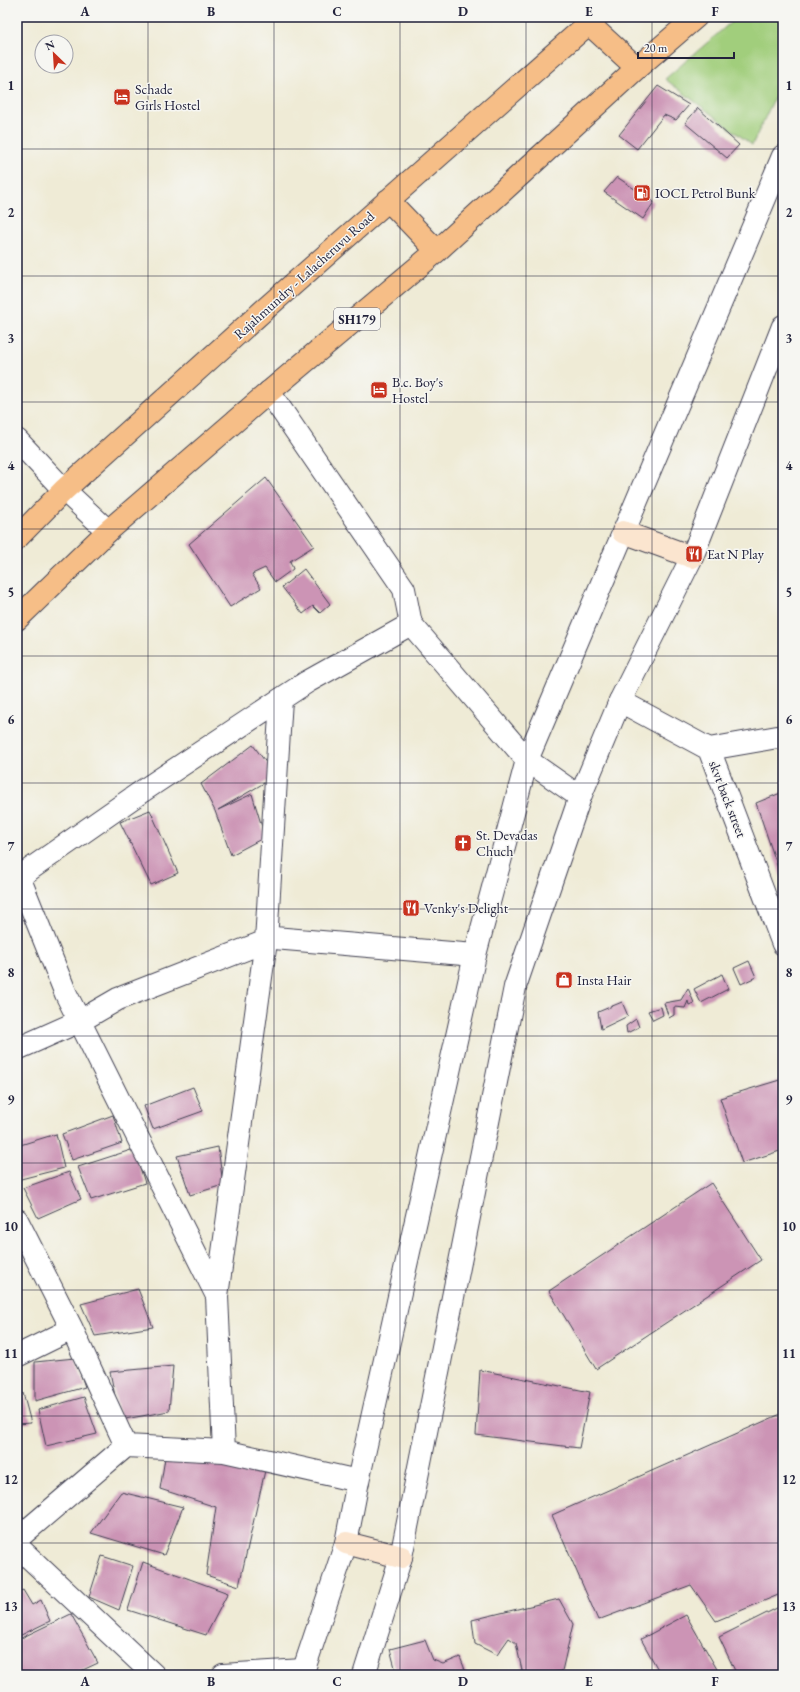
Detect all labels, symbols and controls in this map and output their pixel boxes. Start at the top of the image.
text: A [79,3,90,20]
text: B [207,3,215,20]
text: C [332,3,342,20]
text: D [458,3,468,20]
text: E [585,3,593,20]
text: F [711,3,719,20]
north arrow [34,34,74,74]
scale bar [638,34,734,60]
text: N [43,37,57,53]
text: 20 m [644,40,668,56]
text: 1 [8,77,15,94]
text: 1 [786,77,793,94]
place label: Schade Girls Hostel [135,80,201,114]
hotel icon: Schade Girls Hostel [112,87,132,107]
fuel station icon: IOCL Petrol Bunk [632,183,652,203]
place label: IOCL Petrol Bunk [655,184,756,202]
text: 2 [8,204,15,221]
text: 2 [786,204,793,221]
street label: Rajahmundry - Lalacheruvu Road [230,206,379,343]
road number: SH179 [334,308,380,330]
text: 3 [8,330,15,347]
text: 3 [786,330,793,347]
place label: B.c. Boy's Hostel [392,373,444,407]
hotel icon: B.c. Boy's Hostel [369,380,389,400]
text: 4 [8,457,15,474]
text: 4 [786,457,793,474]
restaurant icon: Eat N Play [684,544,704,564]
place label: Eat N Play [707,545,765,563]
text: 5 [8,584,14,601]
text: 5 [786,584,792,601]
text: 6 [8,711,15,728]
text: 6 [786,711,793,728]
street label: skvt back street [705,758,751,840]
place label: St. Devadas Chuch [476,826,538,860]
church icon: St. Devadas Chuch [453,833,473,853]
text: 7 [8,838,15,855]
text: 7 [786,838,793,855]
restaurant icon: Venky's Delight [401,898,421,918]
place label: Venky's Delight [424,899,509,917]
text: 8 [8,964,15,981]
text: 8 [786,964,793,981]
shop icon: Insta Hair [554,970,574,990]
place label: Insta Hair [577,971,632,989]
text: 9 [8,1091,15,1108]
text: 9 [786,1091,793,1108]
text: 10 [4,1218,18,1235]
text: 10 [782,1218,796,1235]
text: 11 [4,1345,18,1362]
text: 11 [782,1345,796,1362]
text: 12 [4,1471,18,1488]
text: 12 [782,1471,796,1488]
text: 13 [4,1598,18,1615]
text: 13 [782,1598,796,1615]
text: A [79,1673,90,1690]
text: B [207,1673,215,1690]
text: C [332,1673,342,1690]
text: D [458,1673,468,1690]
text: E [585,1673,593,1690]
text: F [711,1673,719,1690]

